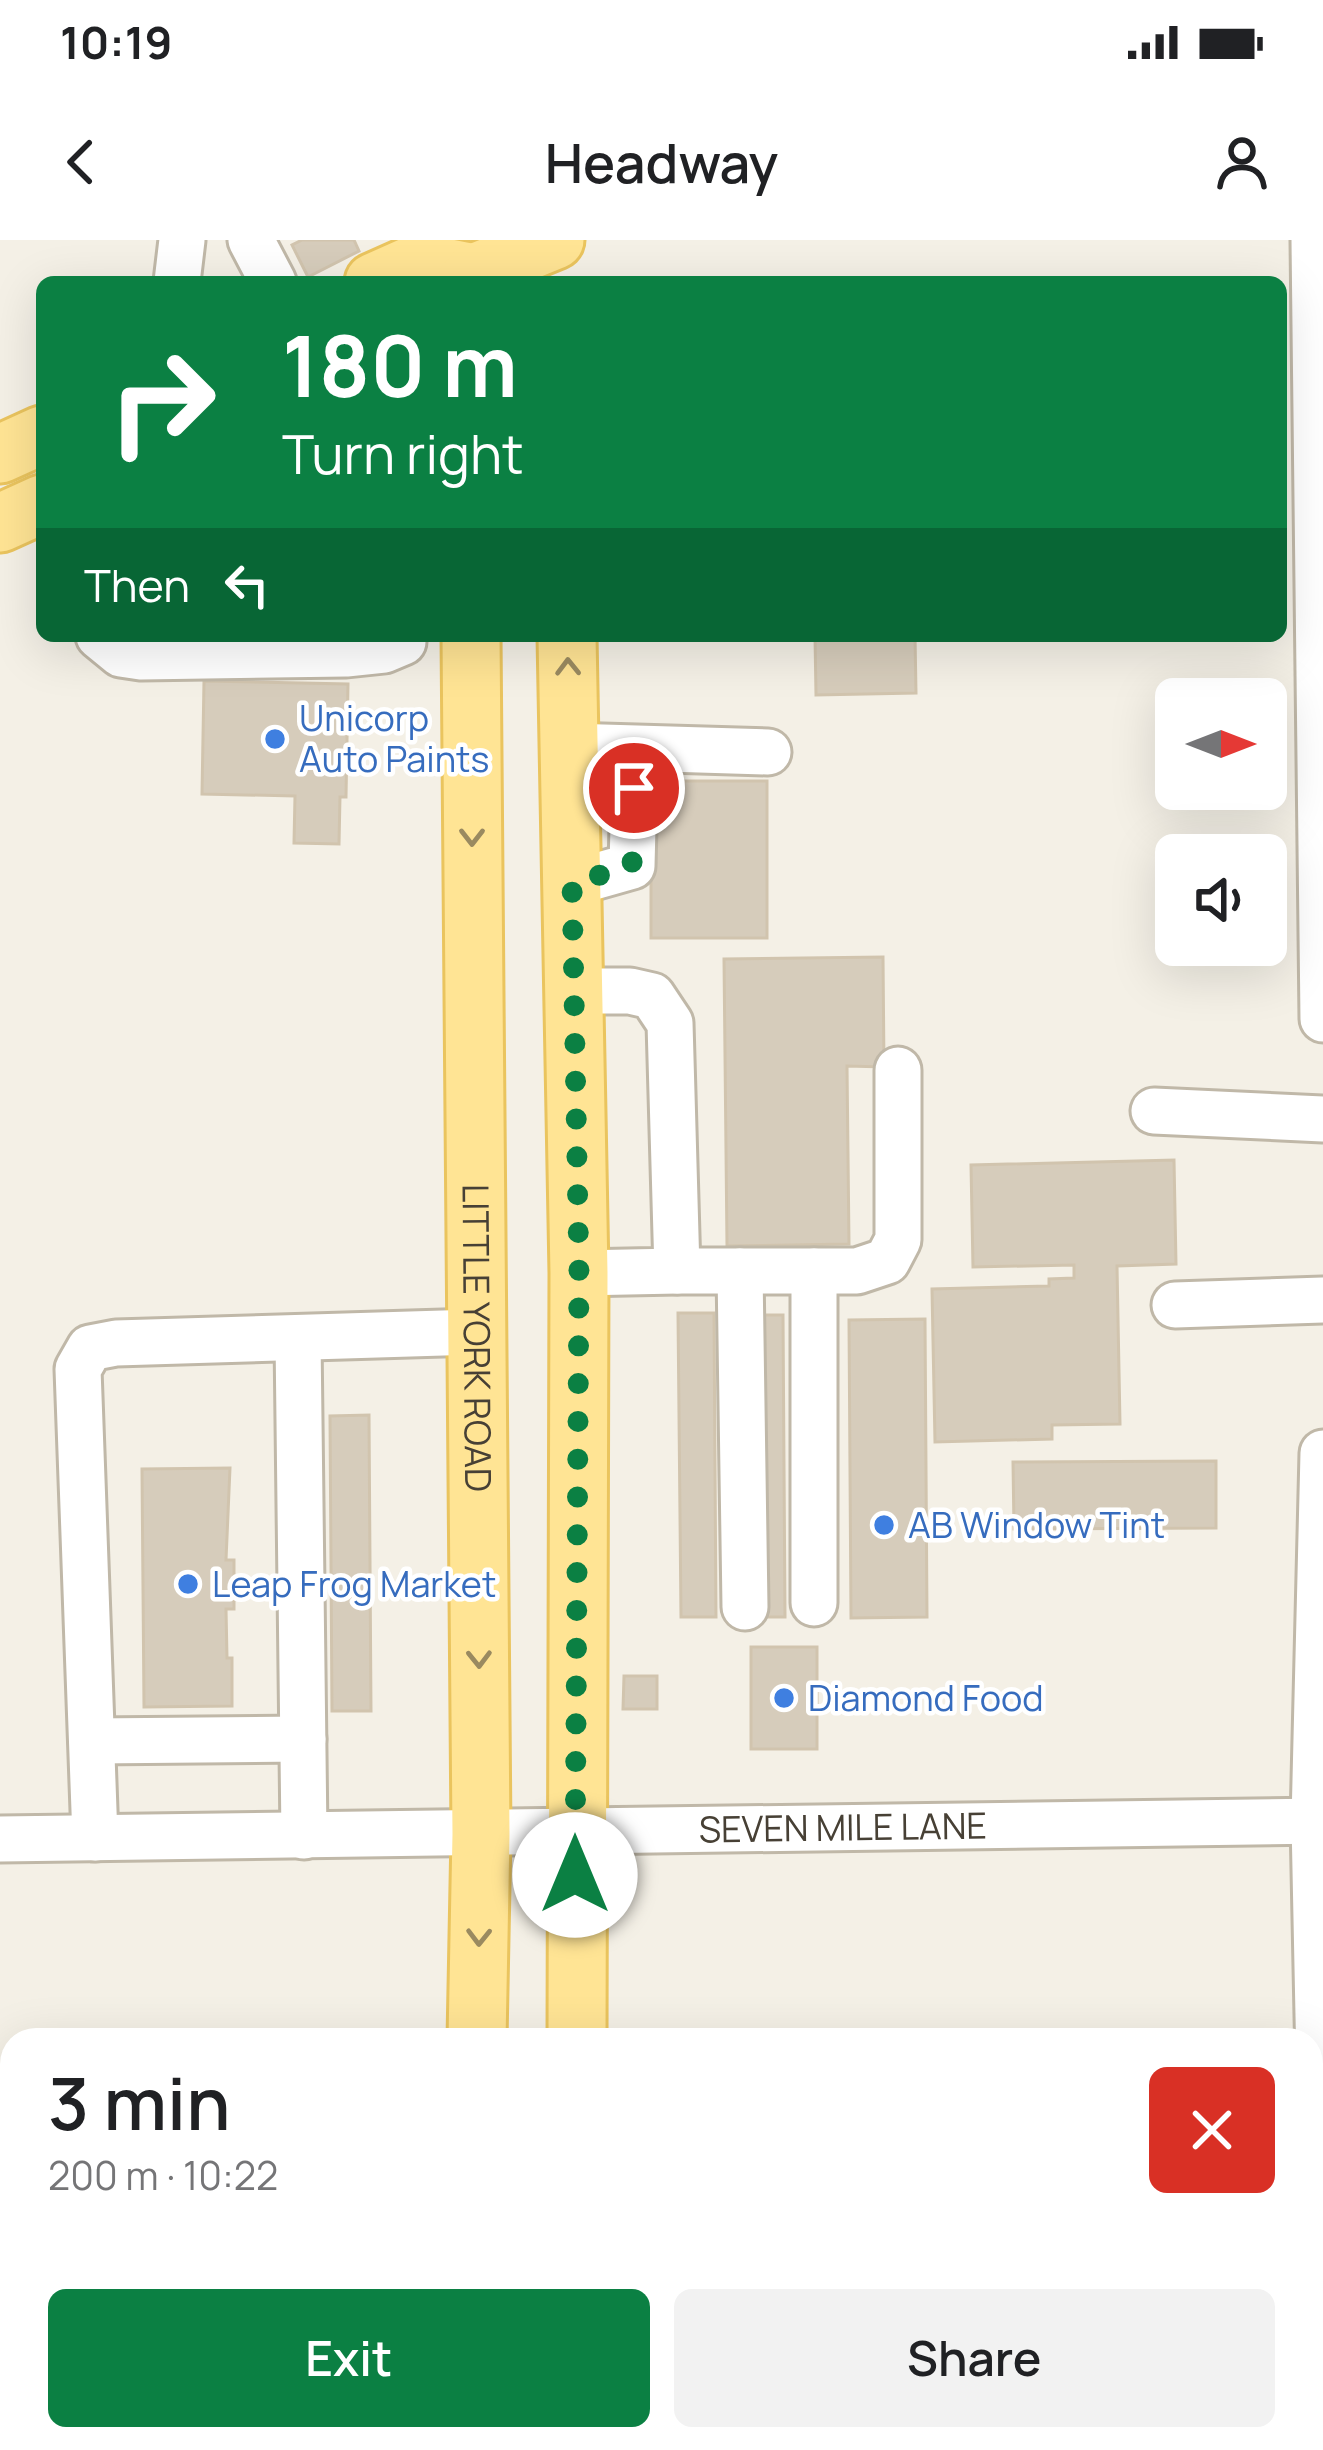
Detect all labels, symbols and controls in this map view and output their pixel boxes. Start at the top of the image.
text: 10:19 [60,11,172,73]
text: Headway [545,125,778,199]
icon: back [48,129,114,195]
icon: person [1209,129,1275,195]
text: 180 m [282,307,518,422]
icon: right [84,324,240,480]
text: Turn right [282,416,524,490]
icon: left [214,552,280,618]
text: Then [84,554,190,616]
one-way arrow [555,657,581,676]
north arrow [1155,678,1287,810]
map controls [1155,678,1287,966]
place label: Unicorp Auto Paints [299,693,489,783]
marker: Unicorp Auto Paints [262,726,288,752]
pin [583,737,685,839]
icon: arrive [601,755,667,821]
one-way arrow [459,828,485,847]
button: sound [1155,834,1287,966]
street label: LITTLE YORK ROAD [452,1184,503,1492]
place label: AB Window Tint [908,1500,1165,1549]
marker: AB Window Tint [871,1512,897,1538]
place label: Leap Frog Market [212,1559,496,1608]
marker: Leap Frog Market [175,1571,201,1597]
one-way arrow [466,1651,492,1669]
place label: Diamond Food [808,1673,1044,1722]
marker: Diamond Food [771,1685,797,1711]
street label: SEVEN MILE LANE [699,1801,987,1853]
position arrow [512,1812,638,1938]
one-way arrow [466,1929,492,1947]
text: 3 min [48,2053,230,2152]
button: close [1149,2067,1275,2193]
text: 200 m · 10:22 [48,2148,278,2202]
button: Exit [48,2289,650,2427]
button: Share [674,2289,1275,2427]

